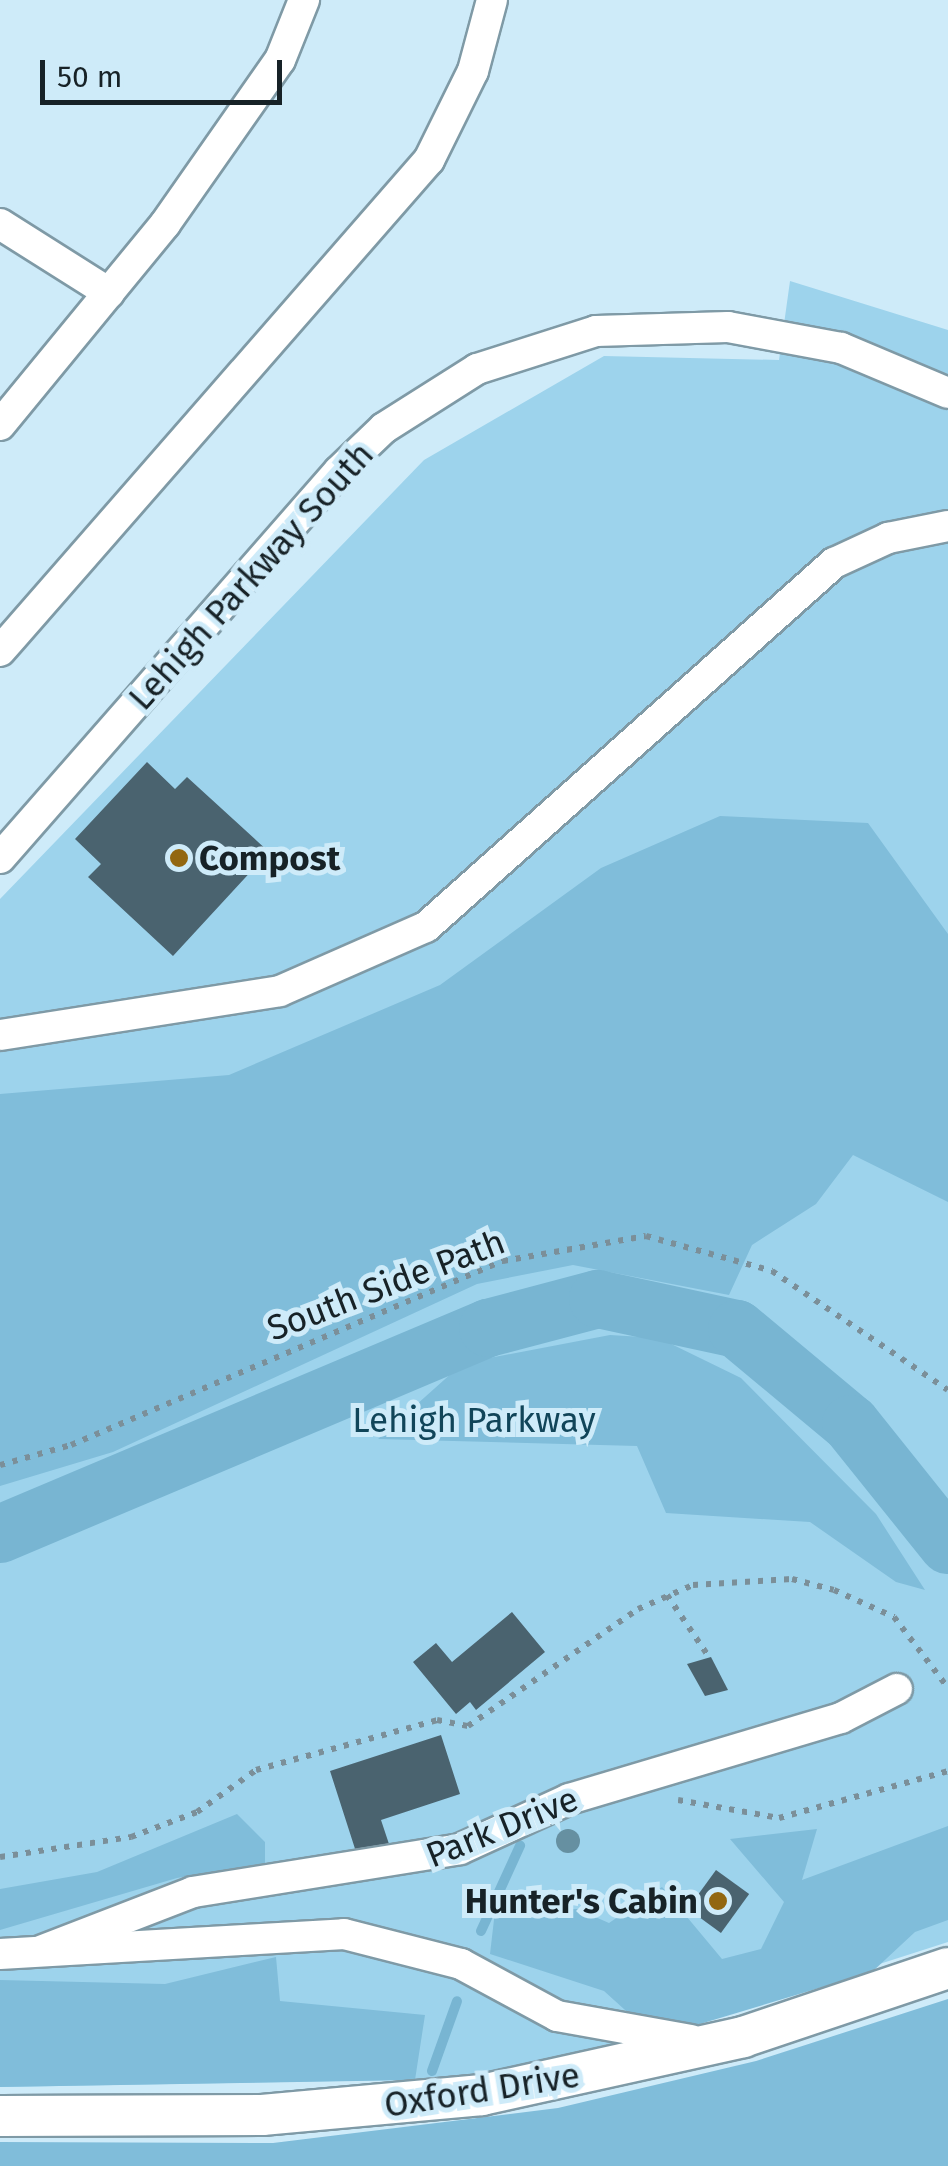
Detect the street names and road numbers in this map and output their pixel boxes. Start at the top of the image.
street label: Lehigh Parkway South [120,434,382,718]
street label: South Side Path [261,1220,511,1350]
street label: Park Drive [420,1778,584,1876]
street label: Oxford Drive [381,2054,583,2126]

